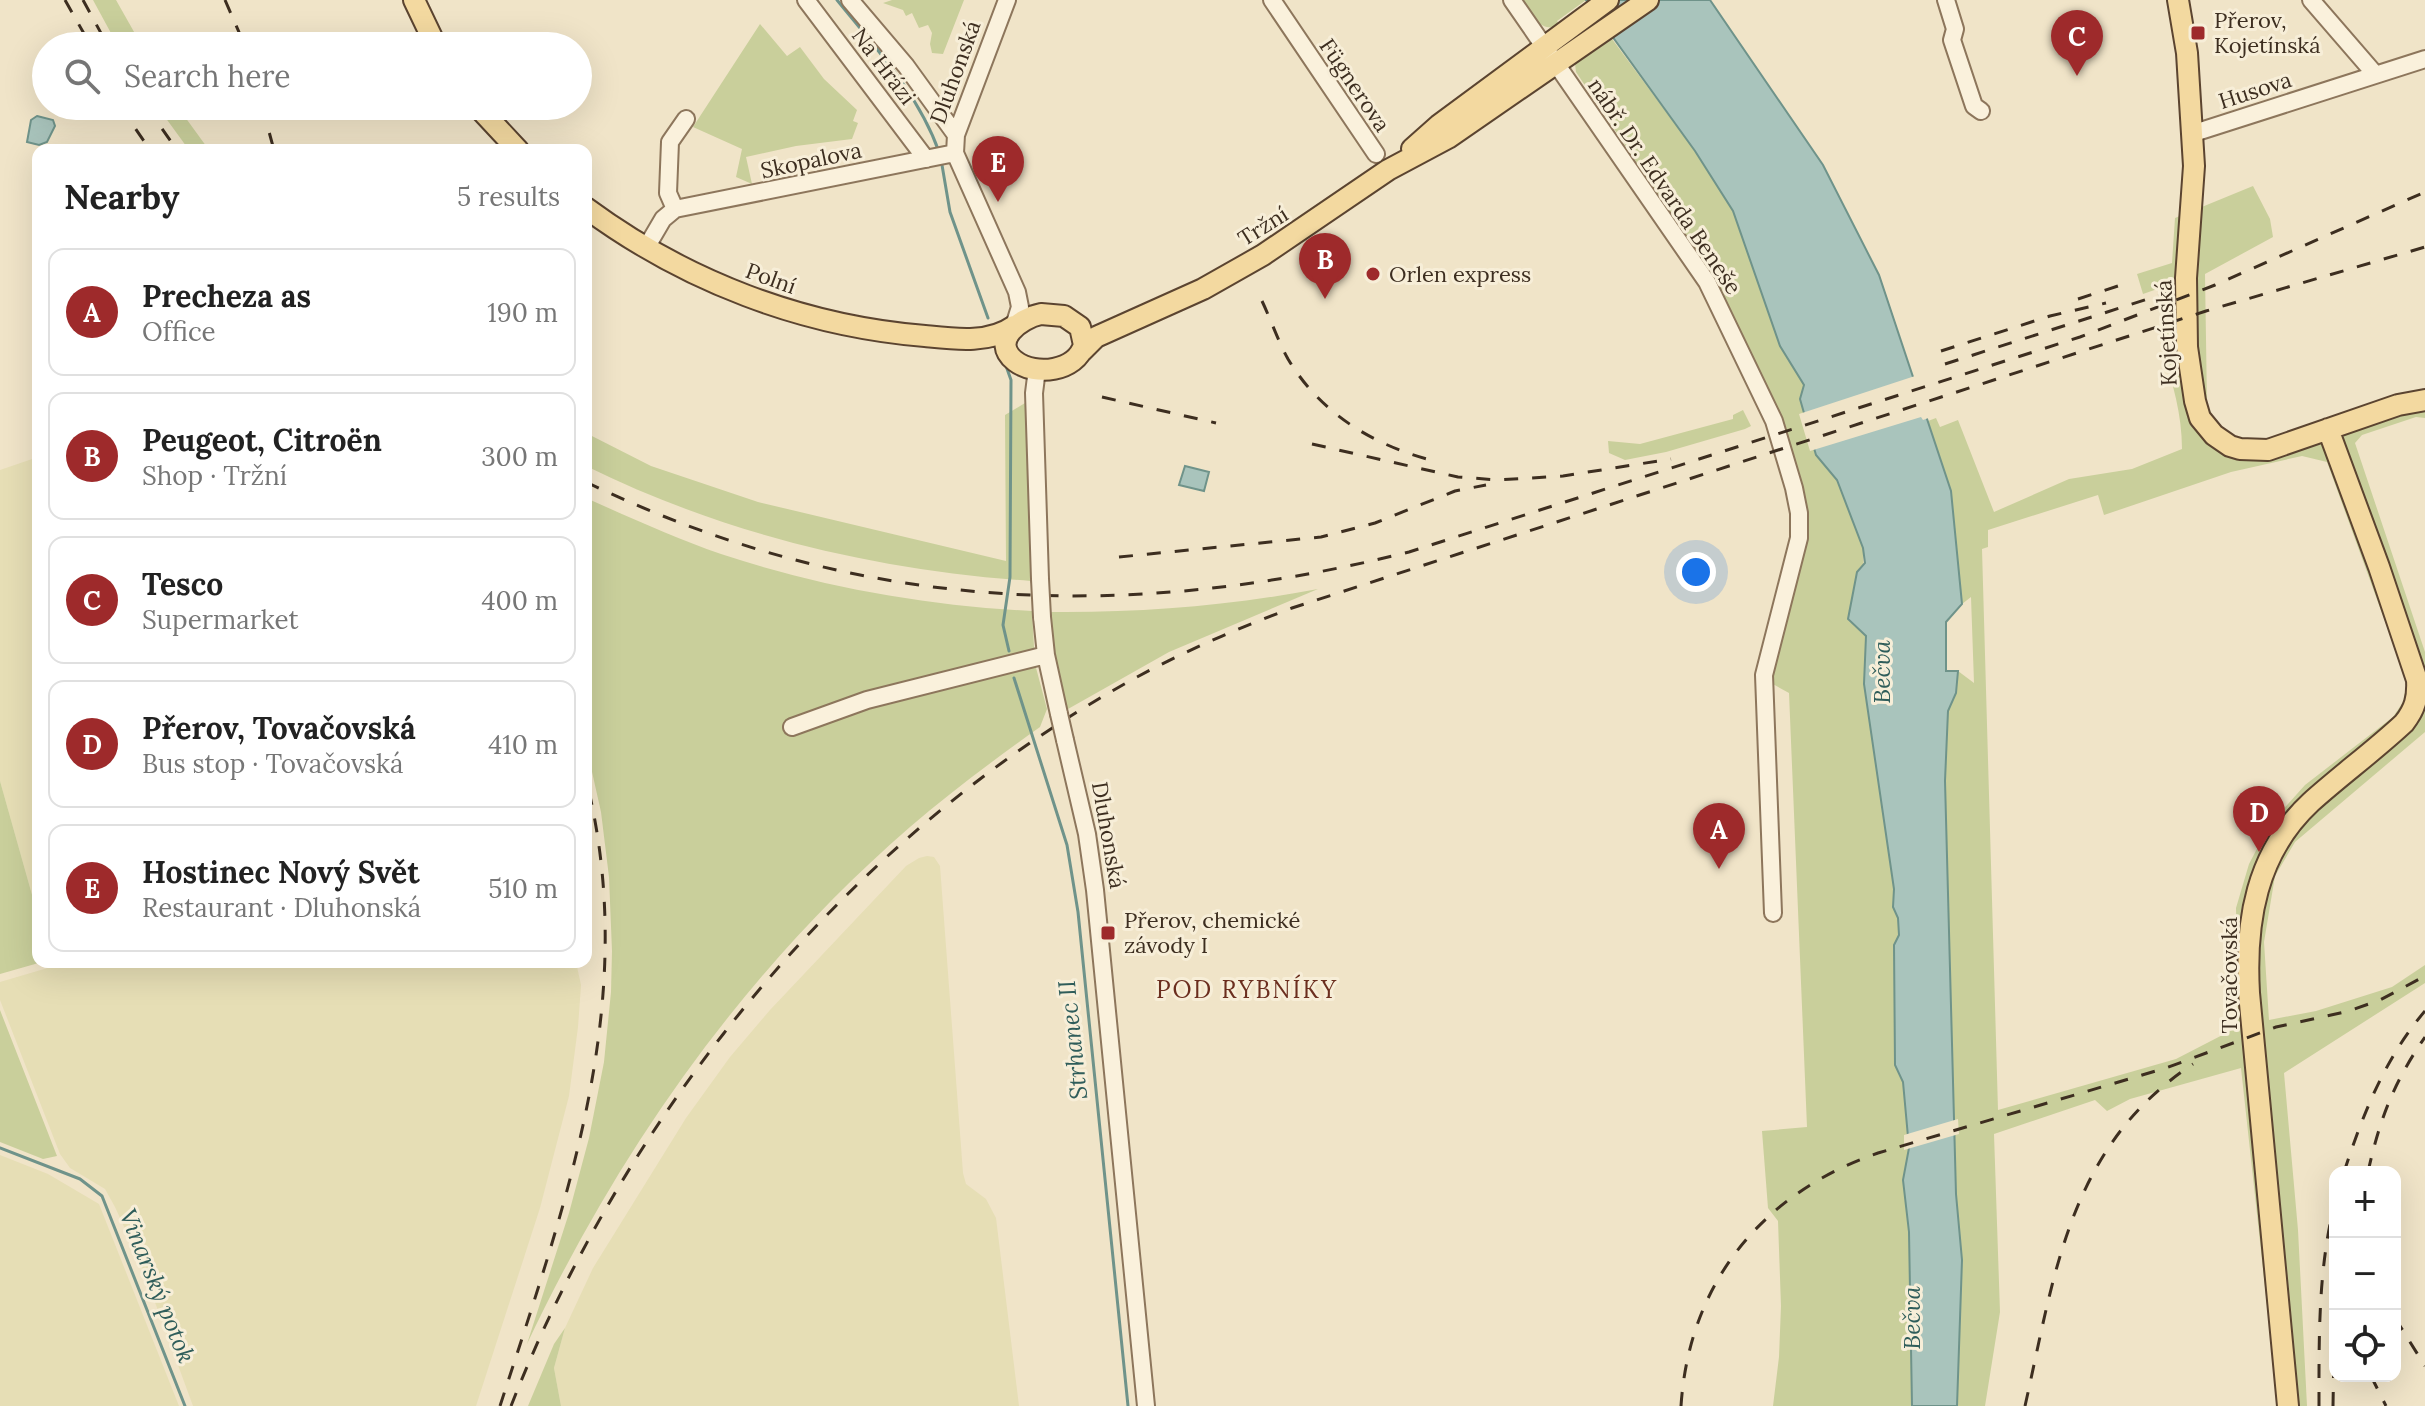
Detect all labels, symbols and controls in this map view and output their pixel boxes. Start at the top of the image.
place label: Přerov, Kojetínská [2214,6,2320,59]
pin: C [2051,10,2103,76]
street label: Dluhonská [923,16,987,128]
street label: Na Hrázi [846,22,922,110]
marker: Přerov, Kojetínská [2189,24,2207,42]
search box [32,32,592,120]
street label: Fügnerova [1314,33,1396,137]
icon: search [60,54,104,98]
text: Search here [124,57,291,95]
street label: Husova [2215,65,2295,115]
street label: nábř. Dr. Edvarda Beneše [1582,72,1748,300]
street label: Skopalova [758,136,864,184]
pin: E [972,136,1024,202]
text: Nearby [64,175,180,218]
text: 5 results [457,180,560,213]
street label: Tržní [1233,200,1293,252]
pin: B [1299,233,1351,299]
street label: Polní [742,256,800,300]
place label: Orlen express [1389,260,1531,288]
marker: Orlen express [1364,265,1382,283]
text: Precheza as [142,277,311,315]
street label: Kojetínská [2149,279,2183,387]
text: A [83,296,101,329]
text: 190 m [487,296,558,329]
text: Office [142,315,216,348]
text: Peugeot, Citroën [142,421,382,459]
text: B [83,440,101,473]
text: 300 m [481,440,558,473]
text: Shop · Tržní [142,459,287,492]
your location [1676,552,1716,592]
text: Tesco [142,565,223,603]
text: C [83,584,101,617]
text: 400 m [482,584,558,617]
text: Supermarket [142,603,299,636]
water label: Bečva [1866,639,1897,704]
text: Přerov, Tovačovská [142,709,416,747]
text: D [82,728,102,761]
text: 410 m [488,728,558,761]
text: Bus stop · Tovačovská [142,747,403,780]
street label: Dluhonská [1086,779,1132,891]
pin: D [2233,786,2285,852]
pin: A [1693,803,1745,869]
text: Hostinec Nový Svět [142,853,420,891]
text: E [84,872,100,905]
text: 510 m [488,872,558,905]
text: Restaurant · Dluhonská [142,891,421,924]
place label: Přerov, chemické závody I [1124,906,1300,959]
street label: Tovačovská [2215,917,2243,1033]
marker: Přerov, chemické závody I [1099,924,1117,942]
district label: POD RYBNÍKY [1156,974,1338,1005]
water label: Strhanec II [1051,979,1094,1101]
map controls [2329,1166,2401,1382]
button: + [2329,1166,2401,1238]
water label: Vinarský potok [112,1204,202,1367]
button: − [2329,1238,2401,1310]
water label: Bečva [1896,1285,1927,1350]
button: locate [2329,1310,2401,1382]

